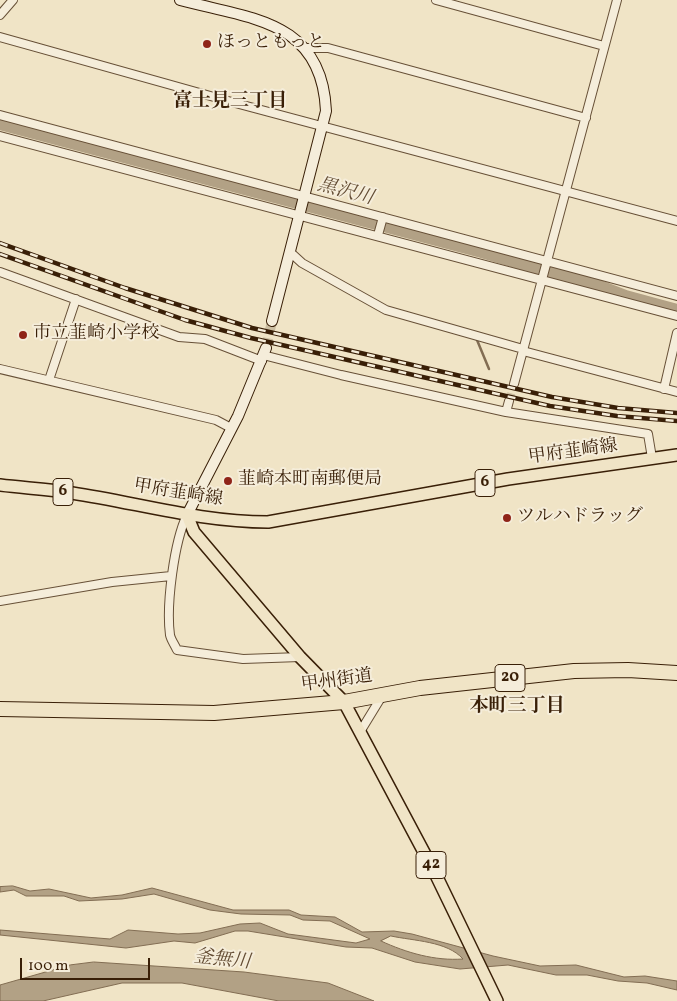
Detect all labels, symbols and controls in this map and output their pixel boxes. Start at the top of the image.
place label: ほっともっと [217,33,325,55]
marker: ほっともっと [201,38,213,50]
district label: 富士見三丁目 [173,92,287,114]
water label: 黒沢川 [315,175,375,211]
place label: 市立韮崎小学校 [33,324,159,346]
marker: 市立韮崎小学校 [17,329,29,341]
street label: 甲府韮崎線 [527,436,619,470]
road number: 6 [475,469,495,496]
place label: 韮崎本町南郵便局 [238,470,382,492]
marker: 韮崎本町南郵便局 [222,475,234,487]
street label: 甲府韮崎線 [132,476,224,512]
road number: 6 [53,478,73,506]
place label: ツルハドラッグ [517,507,643,529]
marker: ツルハドラッグ [501,512,513,524]
road number: 20 [495,664,525,691]
street label: 甲州街道 [300,666,374,698]
district label: 本町三丁目 [470,697,564,719]
road number: 42 [416,852,446,878]
water label: 釜無川 [192,947,252,975]
scale bar [22,948,152,980]
text: 100 m [28,956,68,977]

